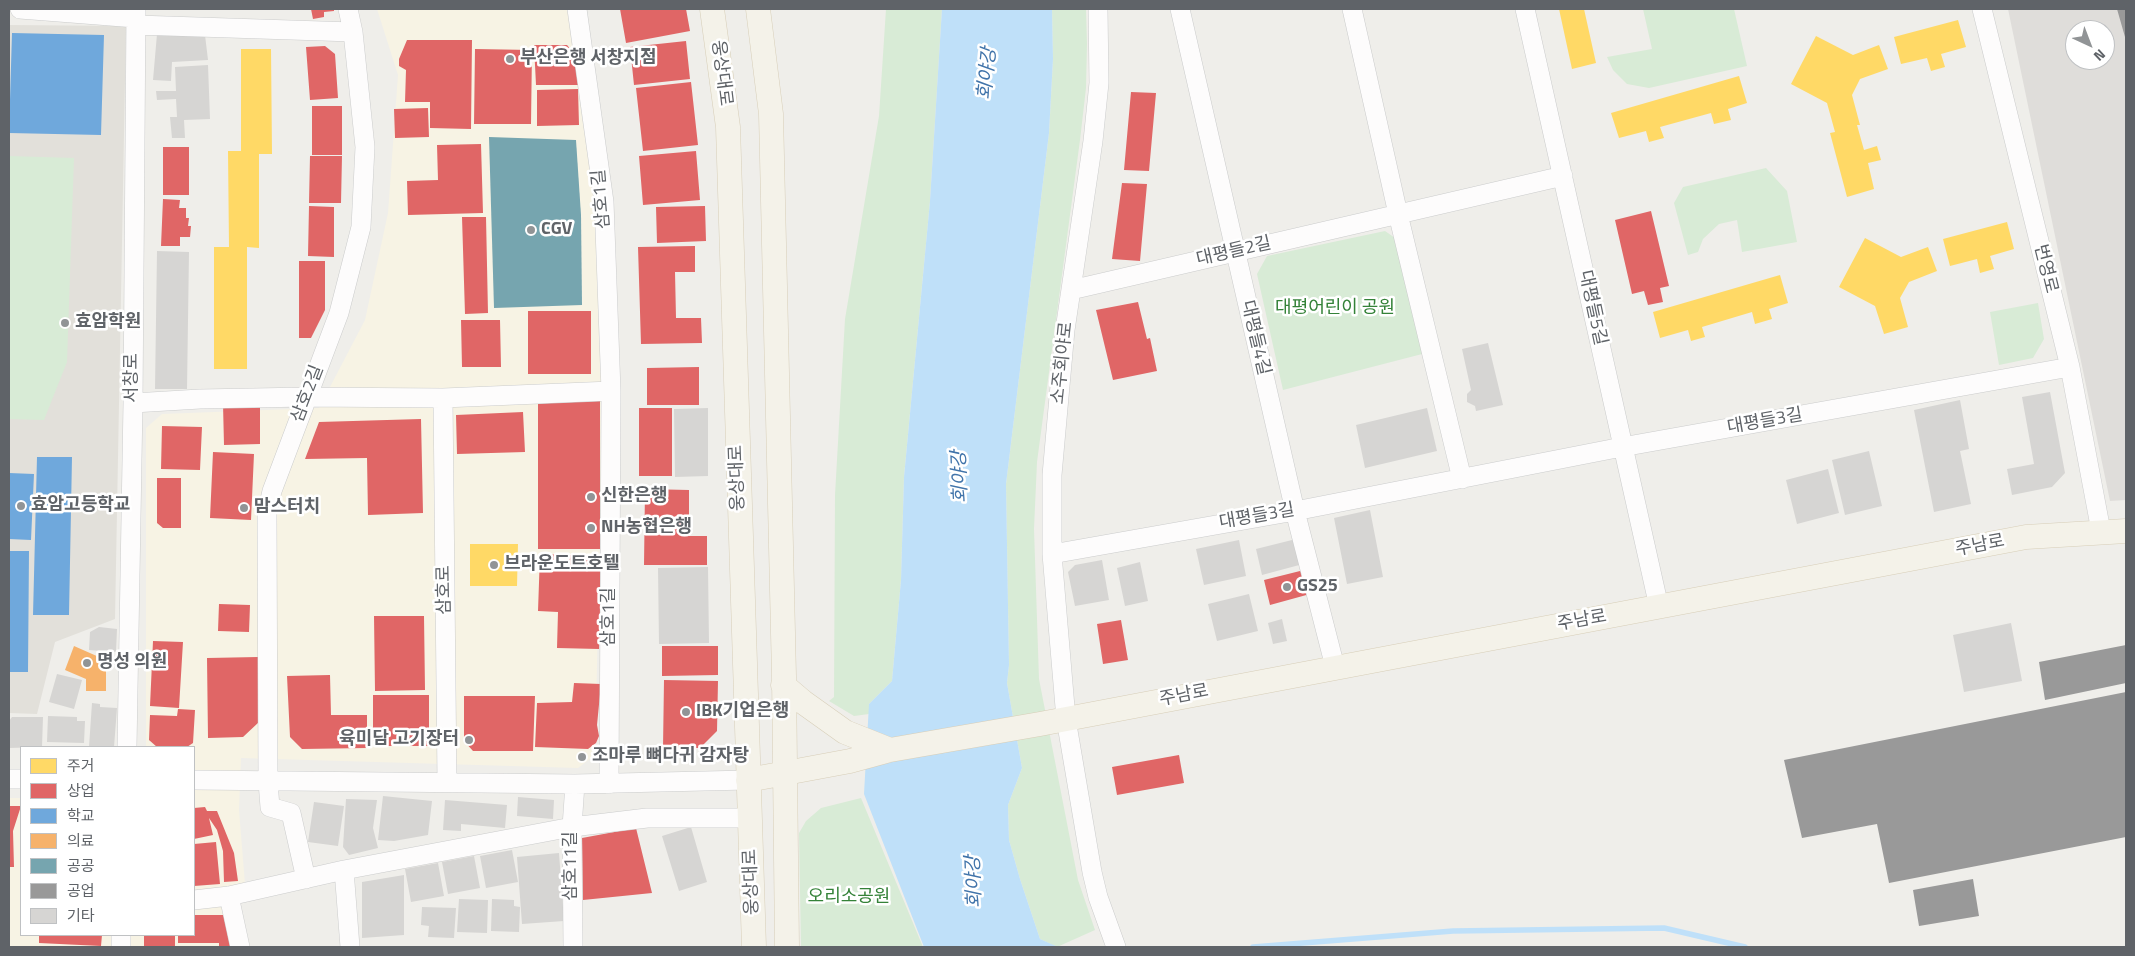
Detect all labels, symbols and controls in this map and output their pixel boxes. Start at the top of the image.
north arrow [2065,20,2115,70]
street label: 웅상대로 [706,39,736,107]
text: N [2089,45,2111,67]
water label: 회야강 [974,47,1002,101]
place label: 부산은행 서창지점 [520,48,656,70]
marker: 부산은행 서창지점 [504,53,516,65]
street label: 삼호1길 [589,168,615,230]
place label: CGV [541,219,572,241]
marker: CGV [525,224,537,236]
street label: 대평들2길 [1194,233,1274,271]
street label: 번영로 [2029,242,2061,296]
street label: 대평들5길 [1574,268,1610,348]
street label: 대평들4길 [1236,298,1274,378]
park label: 대평어린이 공원 [1275,298,1395,320]
place label: 효암학원 [75,312,141,334]
marker: 효암학원 [59,317,71,329]
street label: 소주회야로 [1048,321,1078,405]
street label: 서창로 [122,353,144,403]
street label: 삼호2길 [287,362,329,426]
street label: 대평들3길 [1726,405,1804,439]
street label: 웅상대로 [726,445,750,511]
water label: 회야강 [949,450,973,504]
place label: 신한은행 [601,486,667,508]
marker: 신한은행 [585,491,597,503]
place label: 효암고등학교 [31,495,130,517]
place label: 맘스터치 [254,497,320,519]
marker: 효암고등학교 [15,500,27,512]
street label: 대평들3길 [1218,500,1296,534]
marker: 맘스터치 [238,502,250,514]
place label: NH농협은행 [601,517,692,539]
marker: NH농협은행 [585,522,597,534]
street label: 주남로 [1954,531,2006,561]
place label: 브라운도트호텔 [504,554,620,576]
marker: 브라운도트호텔 [488,559,500,571]
street label: 삼호로 [434,565,456,615]
place label: GS25 [1297,576,1338,598]
marker: GS25 [1281,581,1293,593]
street label: 삼호1길 [599,587,621,647]
street label: 주남로 [1556,606,1608,636]
place label: 명성 의원 [97,652,167,674]
marker: 명성 의원 [81,657,93,669]
street label: 주남로 [1158,681,1210,711]
place label: IBK기업은행 [696,701,789,723]
marker: IBK기업은행 [680,706,692,718]
place label: 육미담 고기장터 [339,729,459,751]
marker: 육미담 고기장터 [463,734,475,746]
legend [20,746,195,936]
place label: 조마루 뼈다귀 감자탕 [592,746,749,768]
marker: 조마루 뼈다귀 감자탕 [576,751,588,763]
text: 주거 [67,754,95,777]
text: 상업 [67,779,95,802]
text: 학교 [67,804,95,827]
text: 의료 [67,829,95,852]
street label: 삼호11길 [561,831,583,901]
street label: 웅상대로 [740,849,764,915]
text: 공공 [67,854,95,877]
water label: 회야강 [963,855,987,909]
text: 공업 [67,879,95,902]
park label: 오리소공원 [808,887,890,909]
text: 기타 [67,904,95,927]

